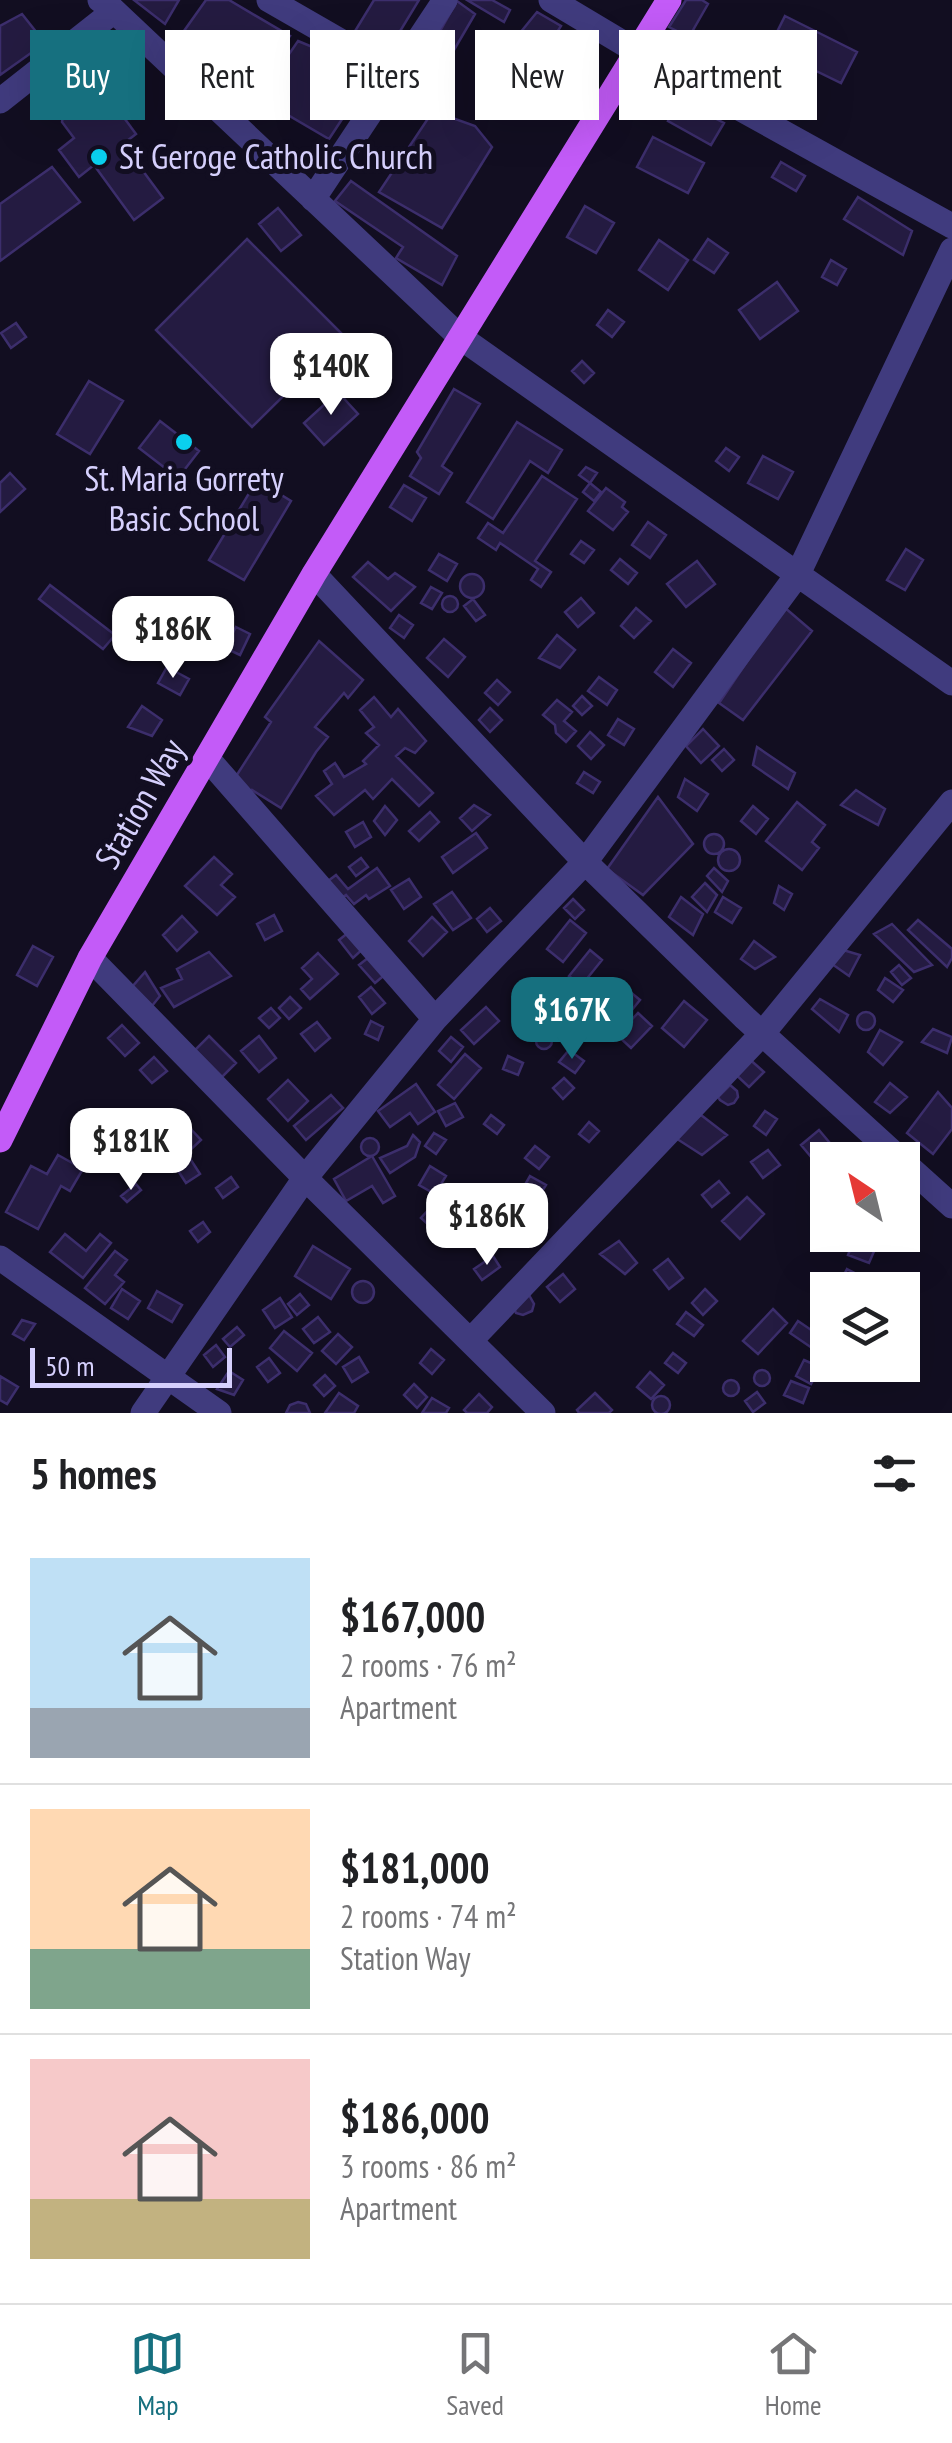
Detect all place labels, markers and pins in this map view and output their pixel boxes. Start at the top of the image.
place label: St Geroge Catholic Church [119,133,433,179]
marker: St Geroge Catholic Church [88,146,110,168]
pin: $140K [261,333,401,418]
marker: St. Maria Gorrety Basic School [173,431,195,453]
place label: St. Maria Gorrety Basic School [84,455,285,541]
pin: $186K [103,596,243,681]
pin: $167K [502,977,642,1062]
pin: $181K [61,1108,201,1193]
pin: $186K [417,1183,557,1268]

